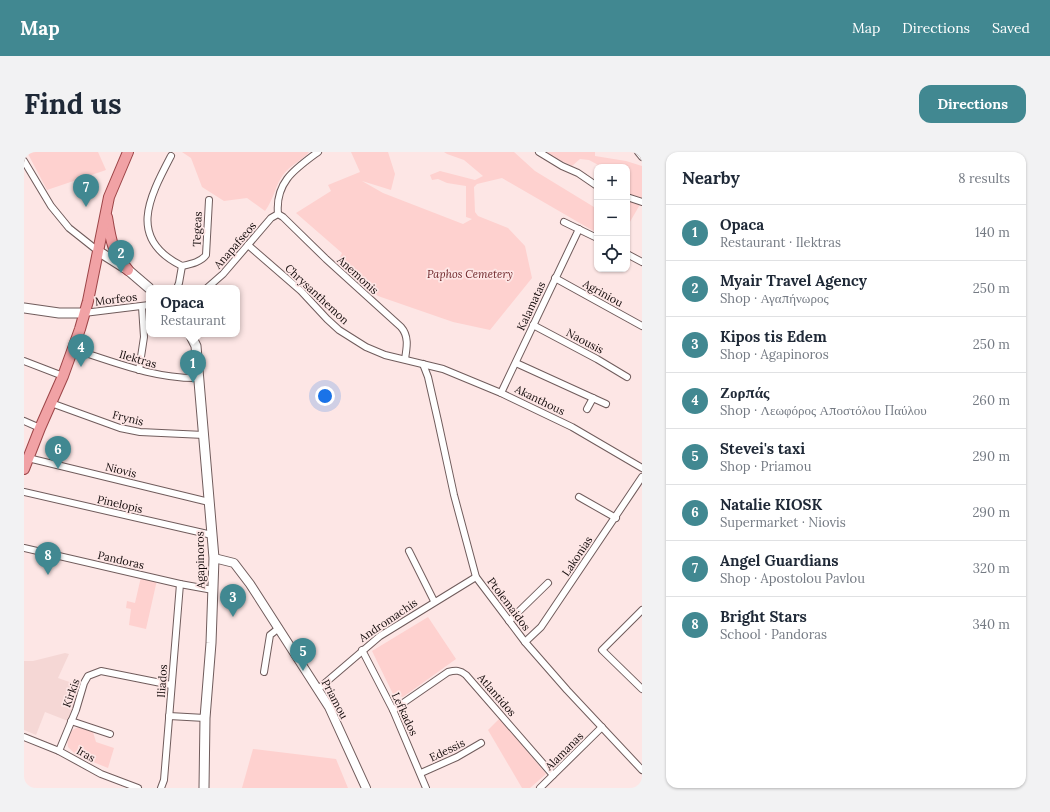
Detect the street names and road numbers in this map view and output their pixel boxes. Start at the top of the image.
street label: Tegeas [189,211,205,247]
street label: Anapafseos [210,219,259,272]
street label: Anemonis [334,252,382,297]
street label: Chrysanthemon [282,261,352,327]
street label: Agriniou [580,276,626,310]
street label: Kalamatas [514,279,548,333]
street label: Morfeos [94,289,138,309]
street label: Naousis [564,325,606,357]
street label: Ilektras [118,347,158,371]
street label: Akanthous [512,381,567,418]
street label: Frynis [111,407,145,429]
street label: Niovis [104,459,138,481]
street label: Pinelopis [96,492,144,516]
street label: Agapinoros [192,531,208,590]
street label: Lakonias [559,533,595,579]
street label: Pandoras [96,548,146,572]
street label: Ptolemaidos [484,575,534,633]
street label: Andromachis [355,595,420,645]
street label: Iliados [154,664,170,698]
street label: Atlantidos [474,670,519,719]
street label: Kirkis [59,677,83,709]
street label: Priamou [319,677,351,722]
street label: Lefkados [389,690,421,738]
street label: Alamanas [541,729,586,774]
street label: Edessis [427,735,467,765]
street label: Iras [74,743,98,765]

